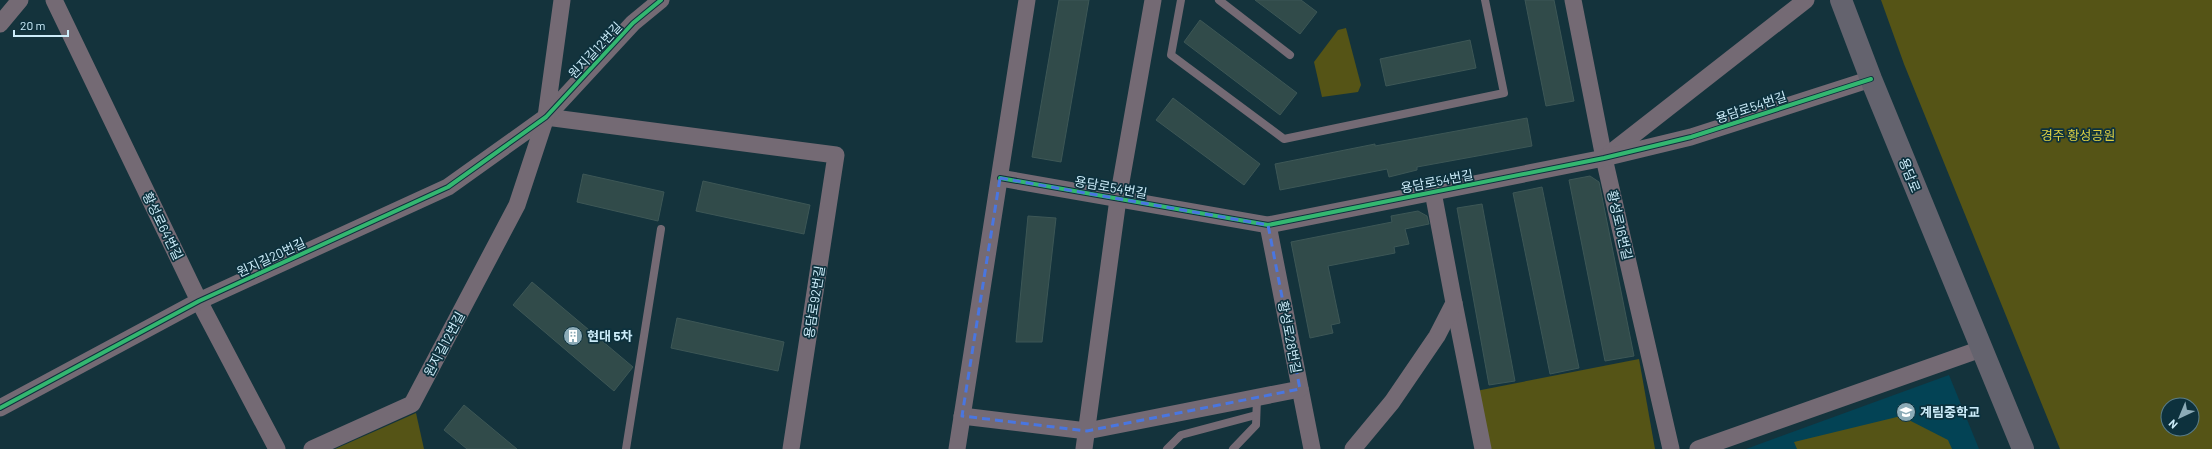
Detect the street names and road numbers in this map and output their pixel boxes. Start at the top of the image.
street label: 원지길12번길 [565,18,625,82]
street label: 용담로54번길 [1714,88,1788,126]
street label: 용담로 [1896,155,1924,195]
street label: 용담로54번길 [1399,166,1475,196]
street label: 용담로54번길 [1073,173,1149,201]
street label: 황성로64번길 [140,189,186,263]
street label: 황성로16번길 [1604,189,1636,261]
street label: 원지길20번길 [234,234,308,280]
street label: 용담로92번길 [800,264,828,340]
street label: 황성로28번길 [1275,299,1305,375]
street label: 원지길12번길 [420,309,468,379]

